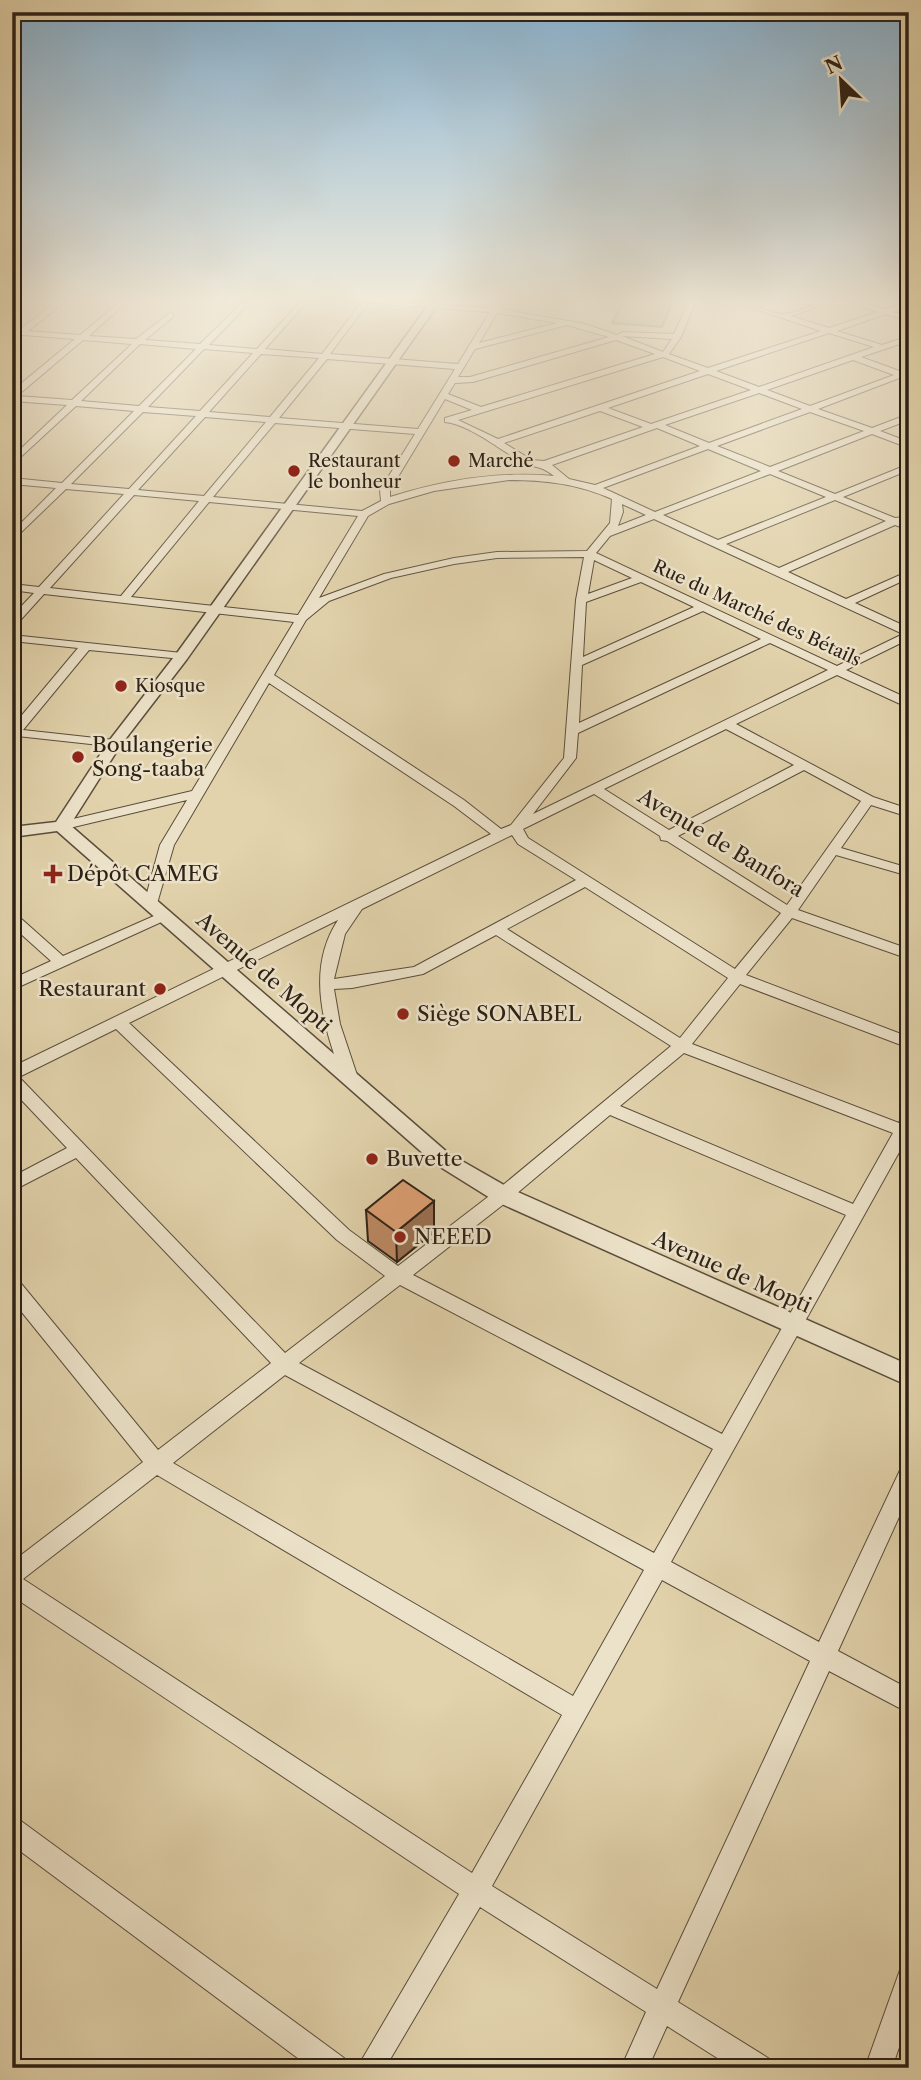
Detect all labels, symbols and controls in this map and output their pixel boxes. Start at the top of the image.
north arrow [806,46,876,116]
text: N [822,51,846,79]
place label: Restaurant le bonheur [308,450,402,493]
place label: Marché [468,450,534,472]
marker: Marché [446,453,462,469]
marker: Restaurant le bonheur [286,463,302,479]
street label: Rue du Marché des Bétails [649,555,865,671]
place label: Kiosque [135,675,205,697]
marker: Kiosque [113,678,129,694]
place label: Boulangerie Song-taaba [92,732,213,781]
marker: Boulangerie Song-taaba [70,749,86,765]
street label: Avenue de Banfora [633,783,810,902]
place label: Dépôt CAMEG [67,861,219,886]
marker: Dépôt CAMEG [45,866,61,882]
street label: Avenue de Mopti [191,907,337,1038]
place label: Restaurant [38,976,147,1001]
marker: Restaurant [152,981,168,997]
place label: Siège SONABEL [417,1001,582,1026]
marker: Siège SONABEL [395,1006,411,1022]
place label: Buvette [386,1146,463,1171]
marker: Buvette [364,1151,380,1167]
place label: NEEED [414,1224,492,1249]
street label: Avenue de Mopti [648,1225,815,1318]
marker: NEEED [392,1229,408,1245]

